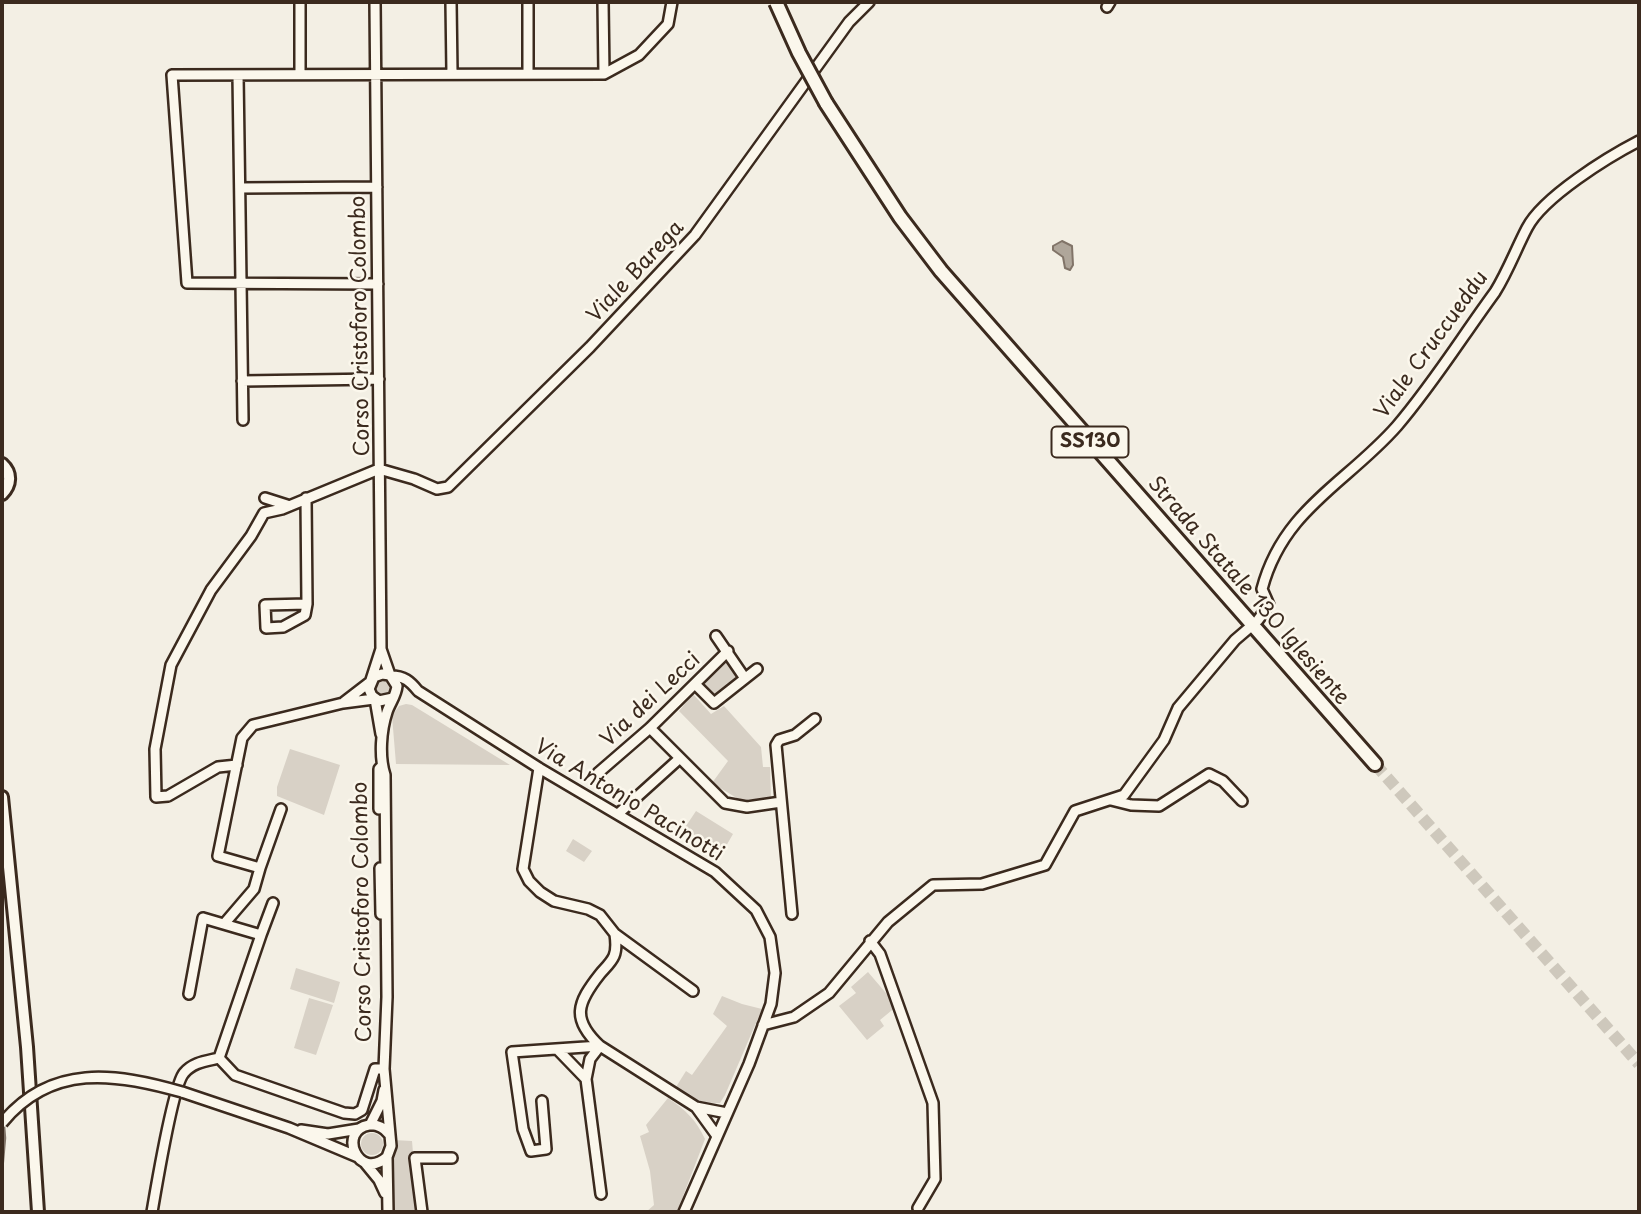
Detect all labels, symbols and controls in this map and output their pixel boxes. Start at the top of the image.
street label: Corso Cristoforo Colombo [346,195,376,457]
street label: Viale Barega [582,216,690,328]
street label: Viale Cruccueddu [1370,266,1494,424]
road number: SS130 [1052,426,1128,458]
street label: Strada Statale 130 Iglesiente [1142,472,1354,710]
street label: Via dei Lecci [596,648,706,752]
street label: Via Antonio Pacinotti [530,735,728,867]
street label: Corso Cristoforo Colombo [348,781,378,1043]

